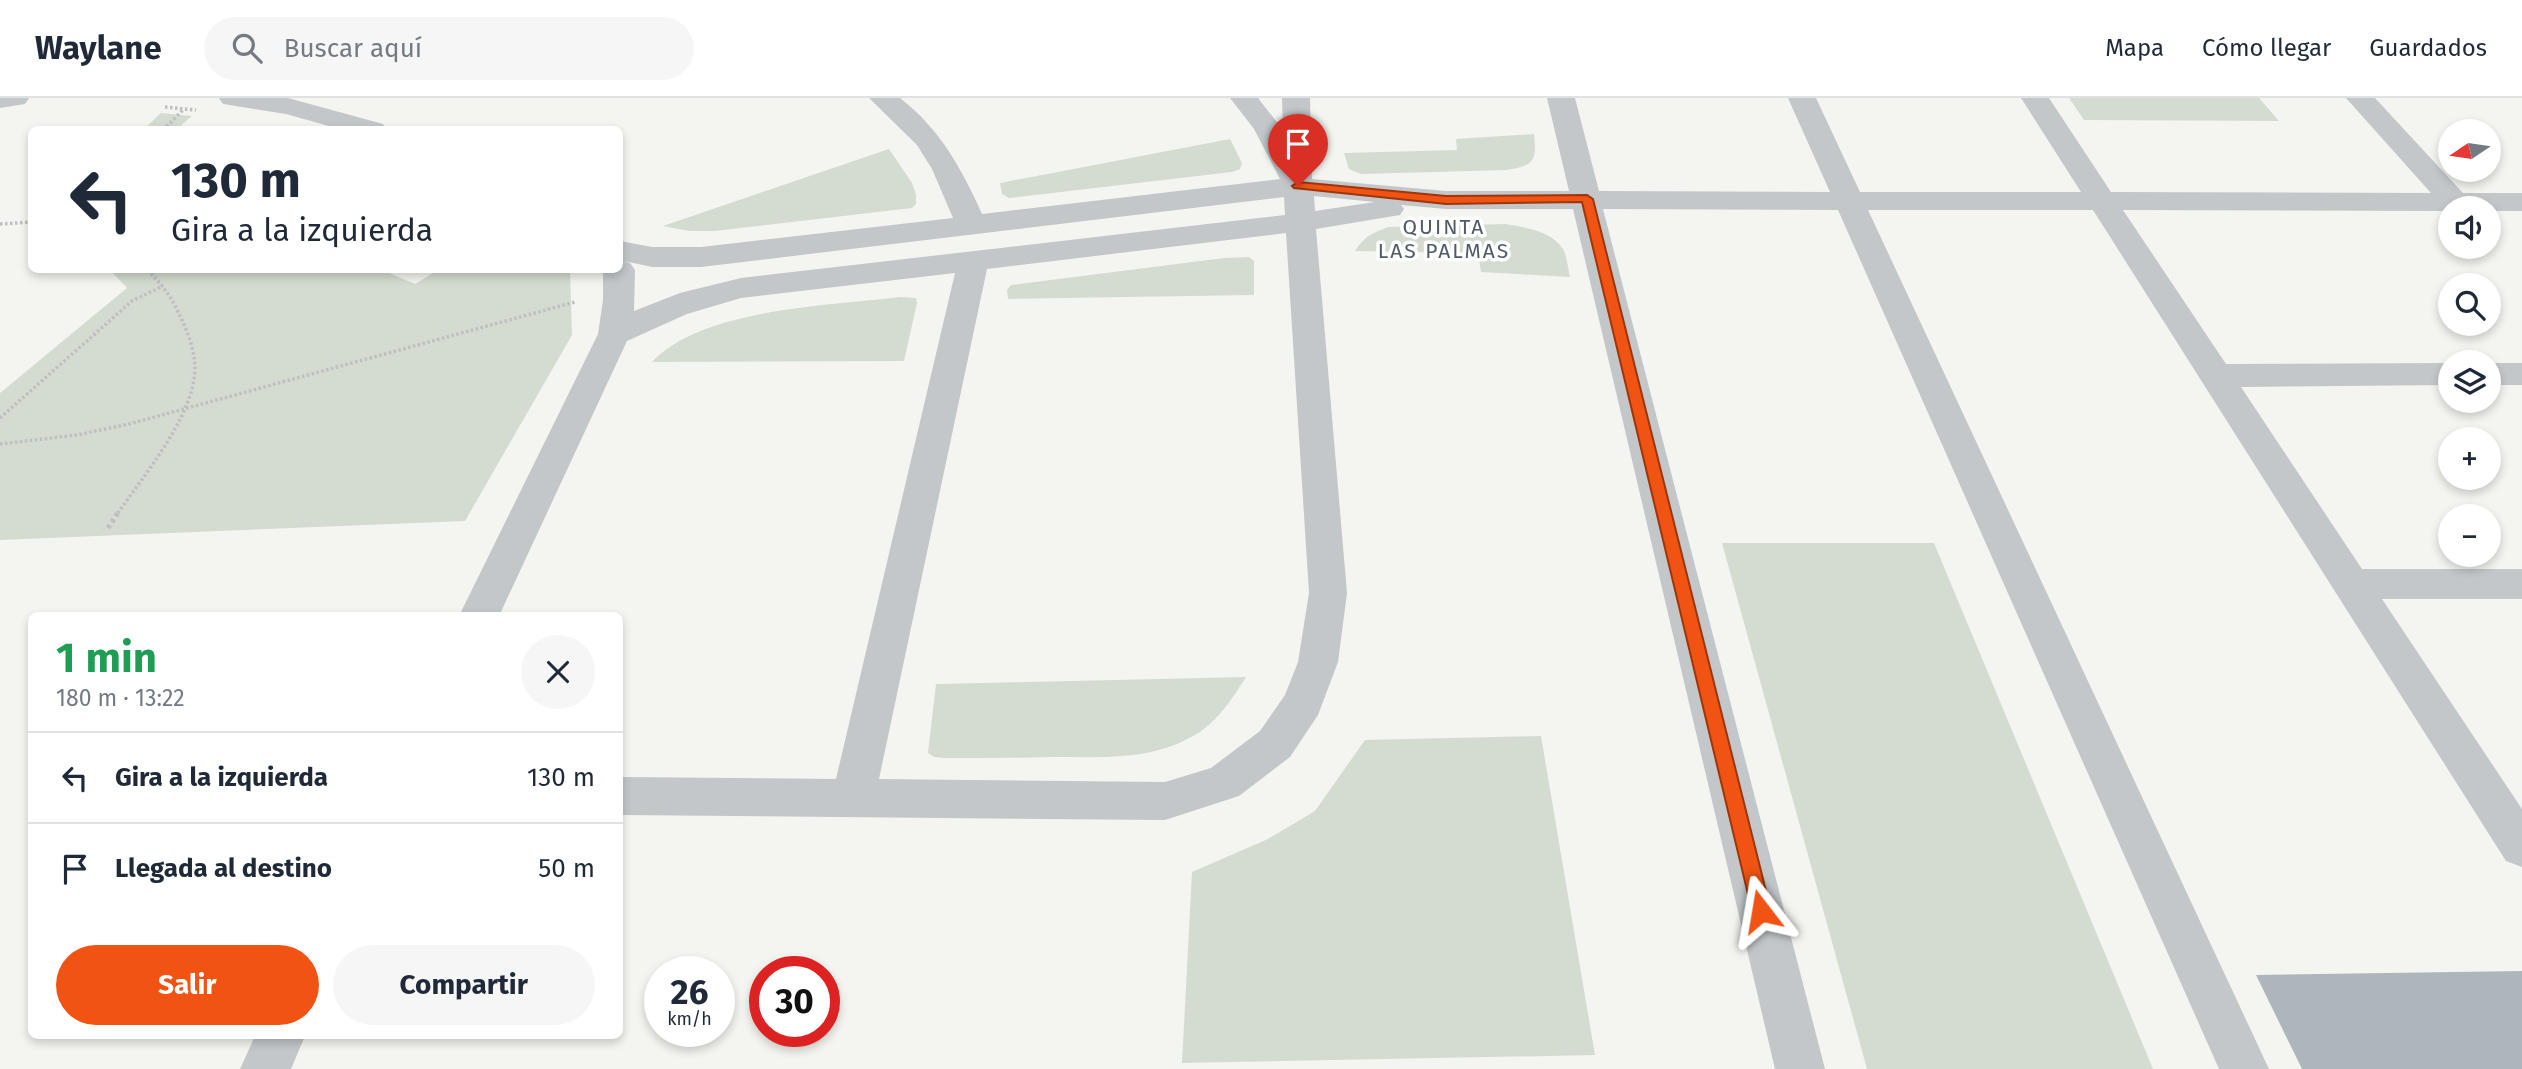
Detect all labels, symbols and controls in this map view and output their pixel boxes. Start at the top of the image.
search box [204,17,694,80]
text: Waylane [35,28,162,68]
icon: search [228,29,266,67]
text: Buscar aquí [284,33,422,64]
text: Mapa [2105,34,2164,62]
text: Cómo llegar [2202,34,2331,62]
text: Guardados [2369,34,2487,62]
pin [1268,114,1328,186]
north arrow [2438,119,2501,182]
map controls [2438,119,2501,567]
icon: arrive [1279,125,1317,163]
text: 130 m [171,151,301,210]
icon: left [56,154,147,245]
button: sound [2438,196,2501,259]
text: Gira a la izquierda [171,211,433,249]
district label: QUINTA LAS PALMAS [1378,214,1510,264]
button: search [2438,273,2501,336]
button: layers [2438,350,2501,413]
button: + [2438,427,2501,490]
button: − [2438,504,2501,567]
text: 1 min [56,633,157,683]
button: close [521,635,595,709]
text: 180 m · 13:22 [56,684,185,712]
icon: left [56,759,94,797]
text: Gira a la izquierda [115,762,328,793]
text: 130 m [527,762,595,793]
icon: arrive [56,850,94,888]
text: Llegada al destino [115,853,332,884]
text: 50 m [538,853,595,884]
position arrow [1724,874,1798,948]
button: Salir [56,945,319,1025]
button: Compartir [333,945,595,1025]
speed limit sign: 30 [749,956,840,1047]
text: 26 [671,971,708,1013]
text: km/h [667,1008,712,1030]

